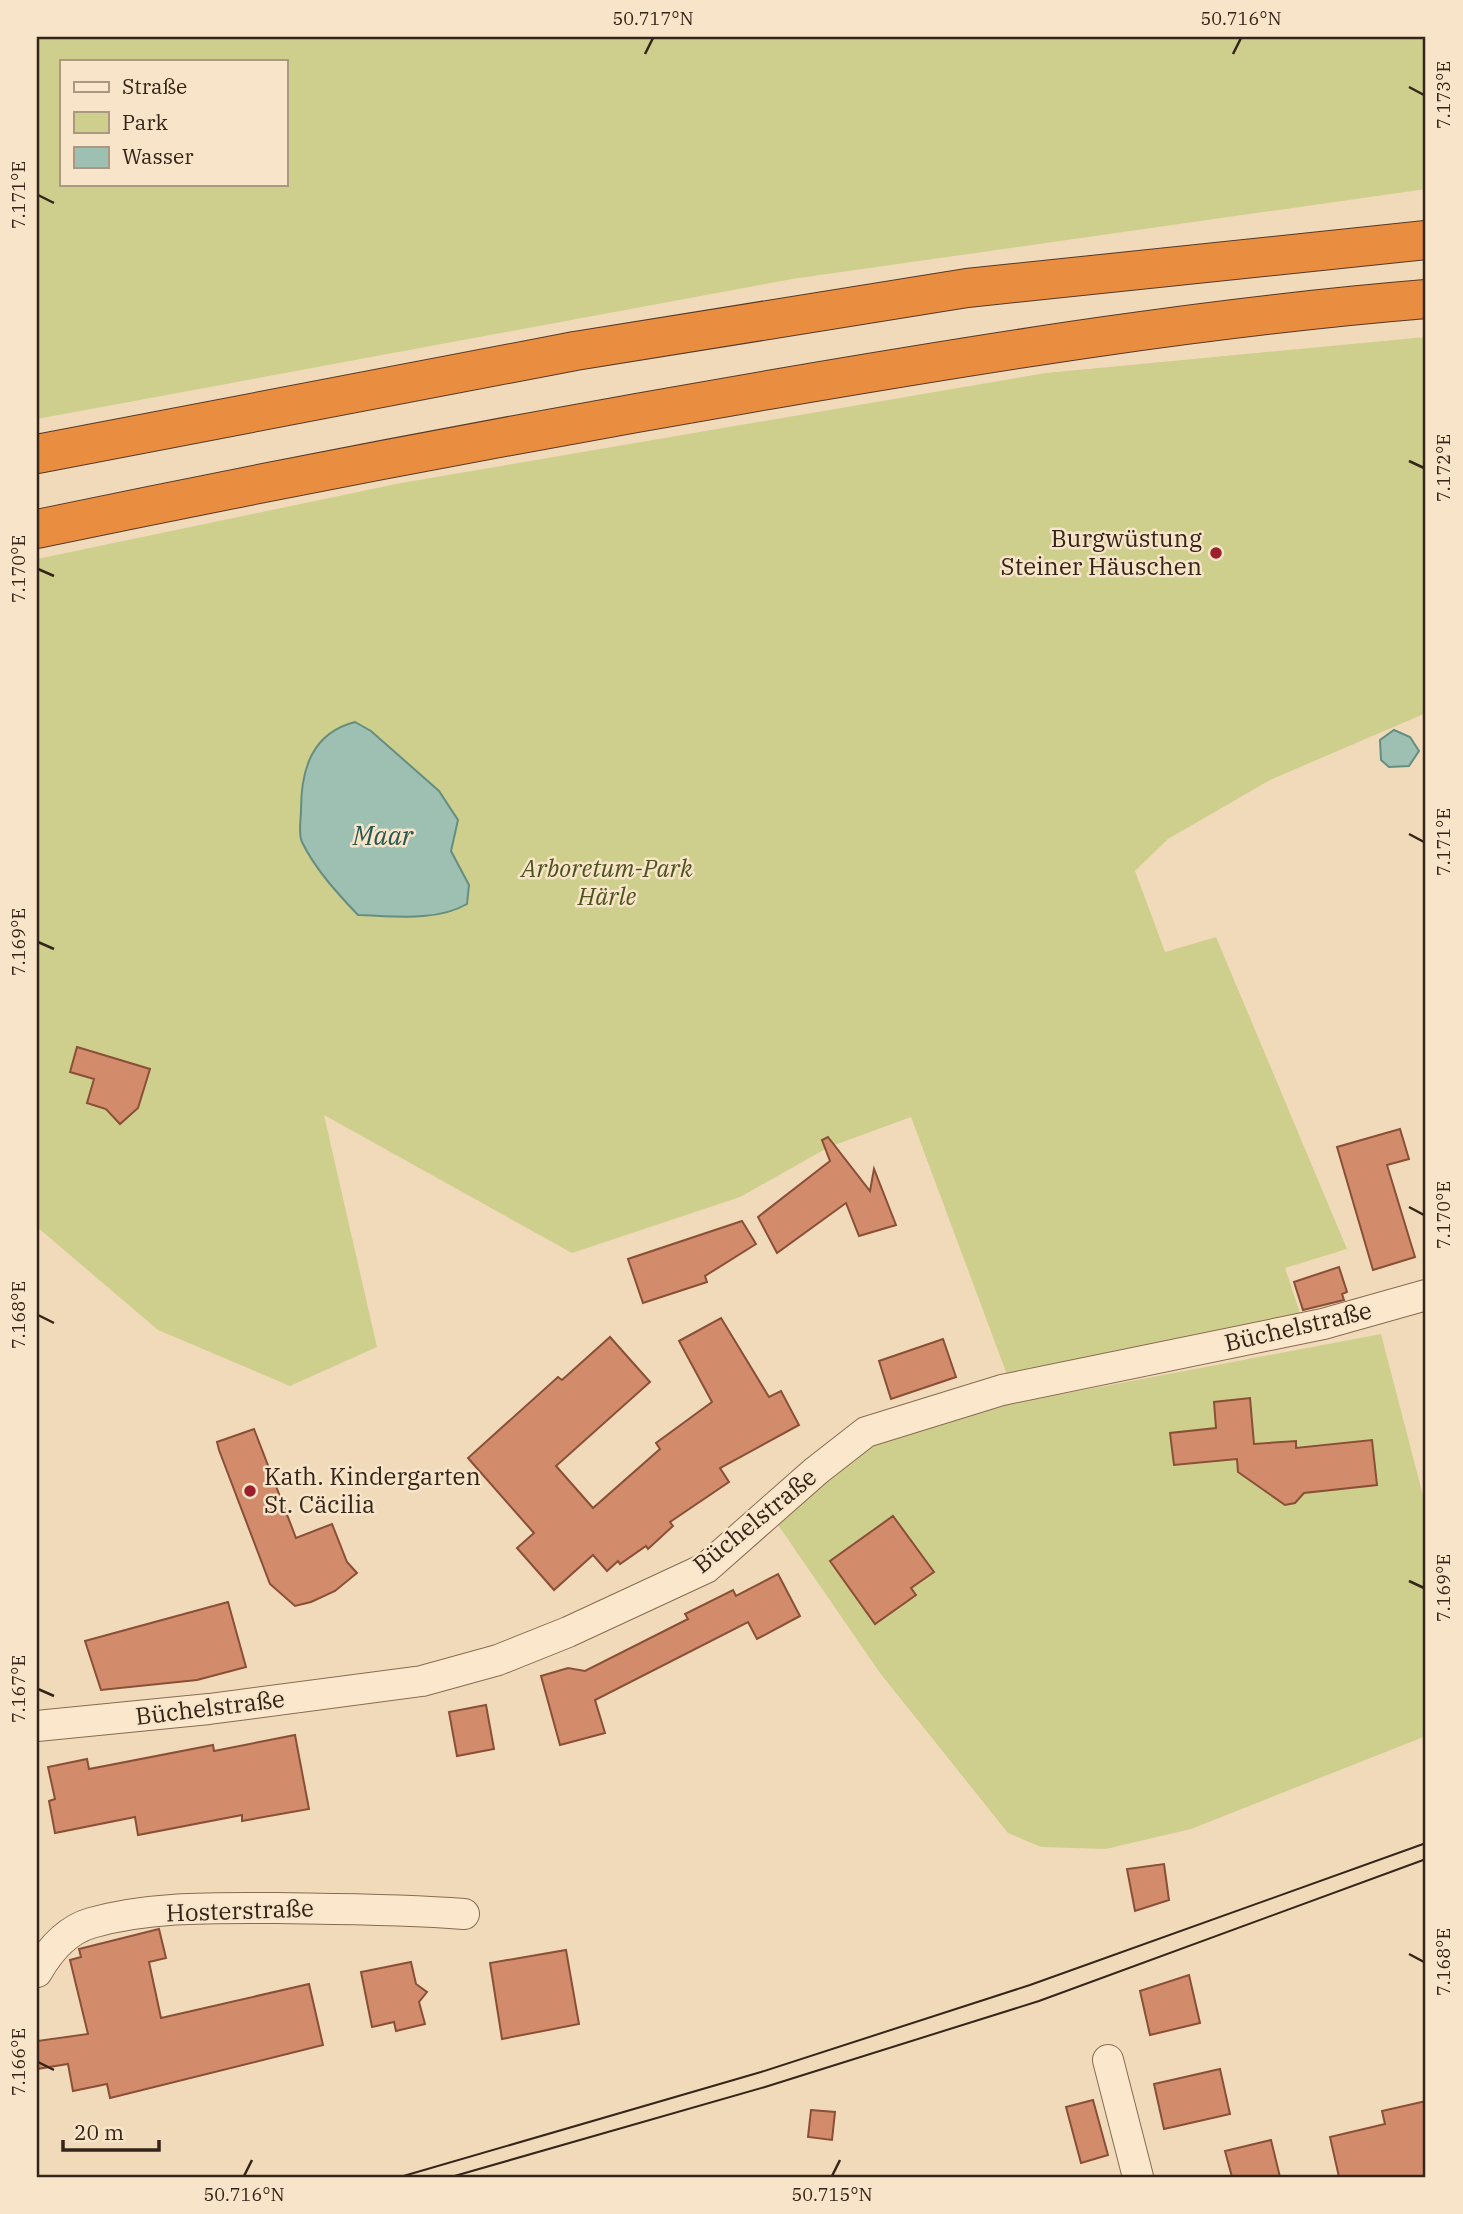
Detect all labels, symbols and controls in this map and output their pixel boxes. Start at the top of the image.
text: 50.717°N [612,7,694,30]
text: 50.716°N [1200,7,1282,30]
legend [60,60,287,186]
text: 7.173°E [1432,61,1455,129]
text: Straße [122,72,187,100]
text: Park [122,108,169,136]
text: Wasser [122,142,194,170]
text: 7.171°E [7,161,30,229]
text: 7.172°E [1432,434,1455,502]
place label: Burgwüstung Steiner Häuschen [1001,522,1202,582]
text: 7.170°E [7,535,30,603]
marker: Burgwüstung Steiner Häuschen [1208,545,1224,561]
text: 7.171°E [1432,808,1455,876]
water label: Maar [352,818,414,852]
park label: Arboretum-Park Härle [519,852,693,912]
text: 7.169°E [7,908,30,976]
text: 7.170°E [1432,1181,1455,1249]
text: 7.168°E [7,1281,30,1349]
street label: Büchelstraße [1221,1294,1375,1359]
place label: Kath. Kindergarten St. Cäcilia [264,1460,481,1520]
street label: Büchelstraße [686,1461,823,1580]
marker: Kath. Kindergarten St. Cäcilia [242,1483,258,1499]
text: 7.169°E [1432,1554,1455,1622]
text: 7.167°E [7,1655,30,1723]
street label: Büchelstraße [133,1682,286,1732]
street label: Hosterstraße [165,1891,314,1929]
text: 7.168°E [1432,1928,1455,1996]
text: 7.166°E [7,2028,30,2096]
scale bar [63,2109,159,2153]
text: 20 m [74,2118,124,2146]
text: 50.716°N [203,2183,285,2206]
text: 50.715°N [791,2183,873,2206]

